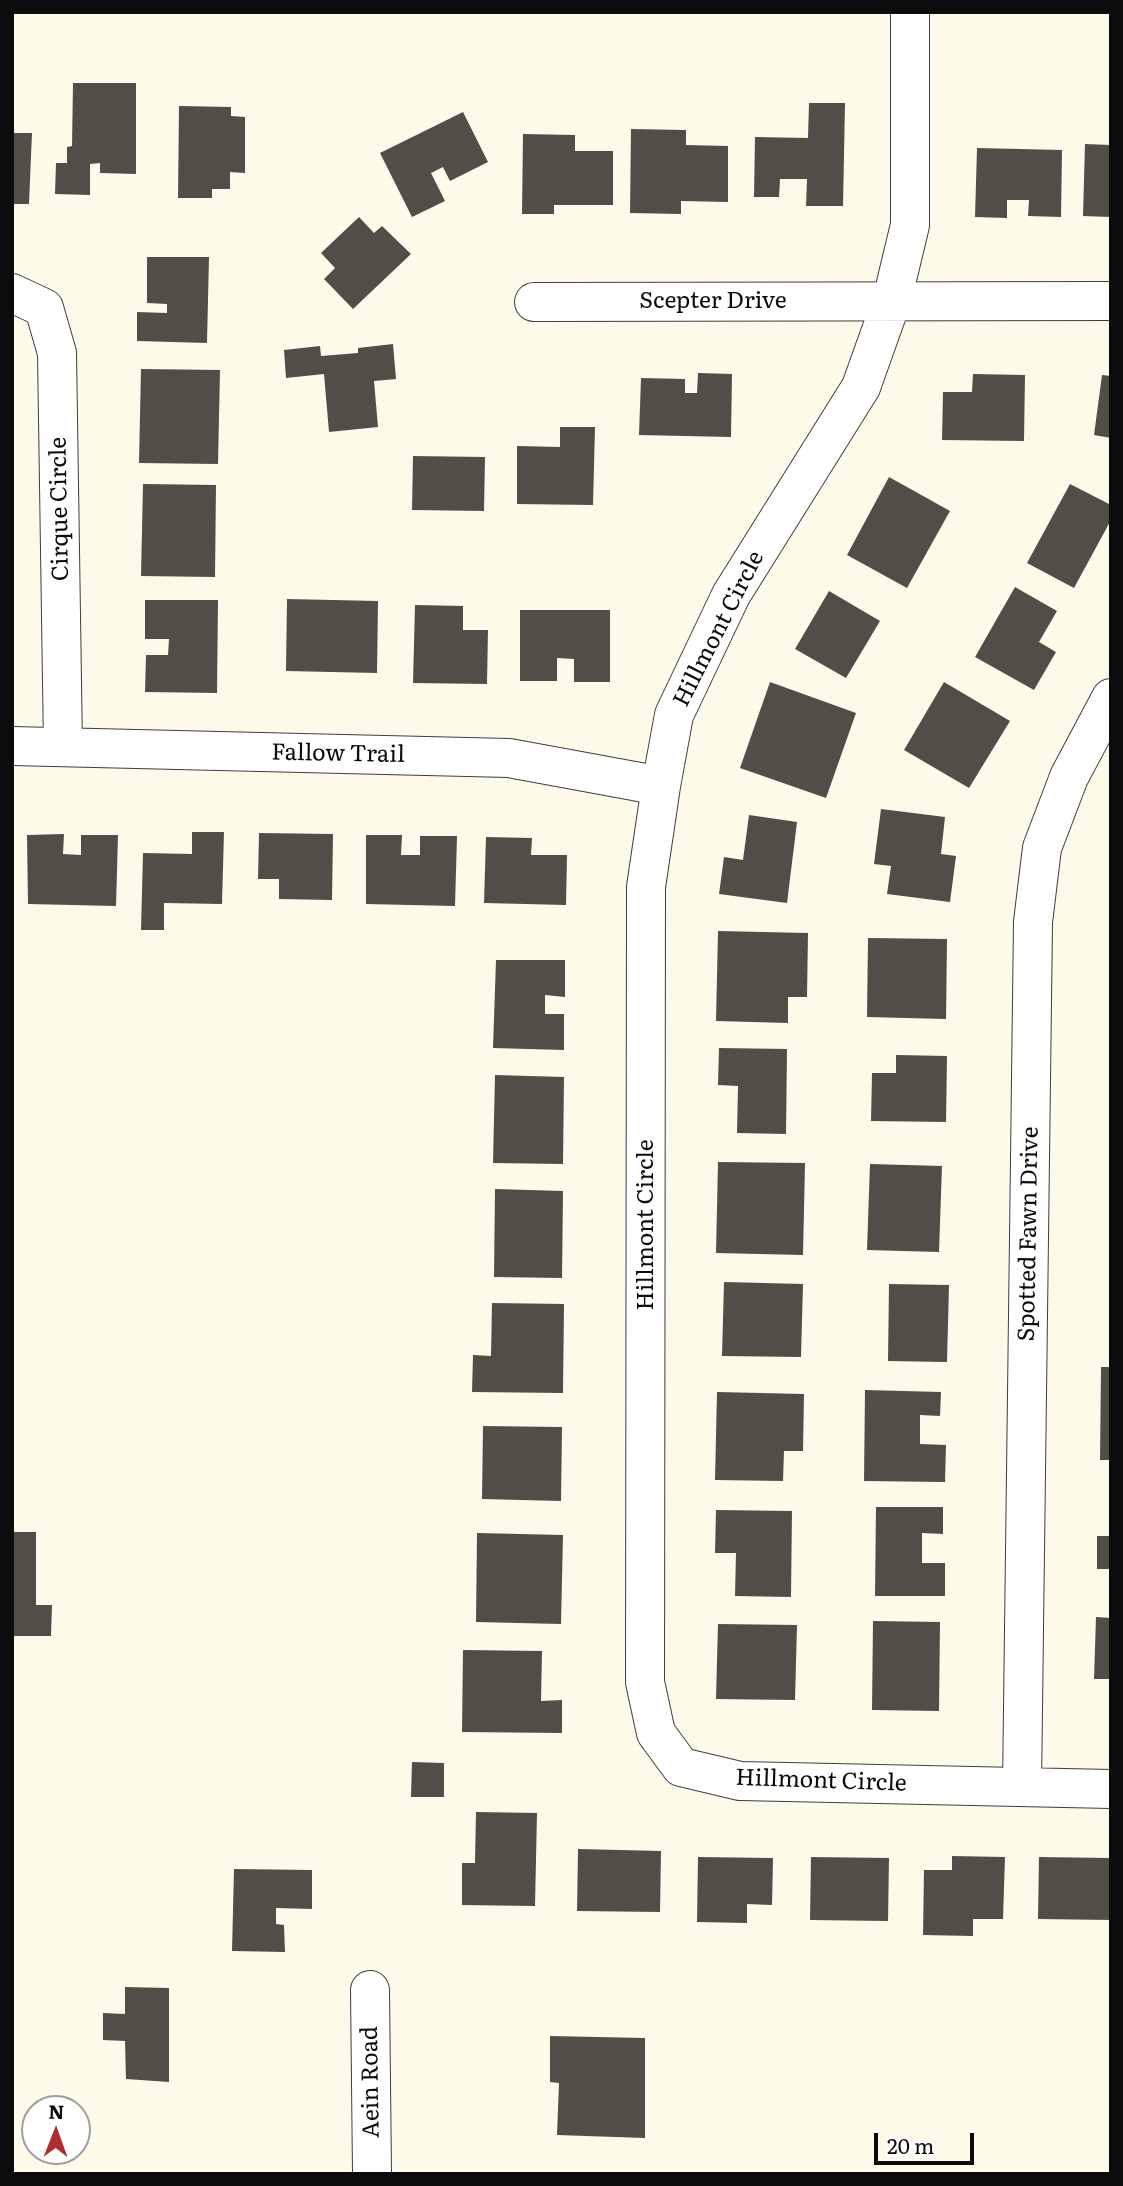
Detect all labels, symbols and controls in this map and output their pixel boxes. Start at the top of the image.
street label: Scepter Drive [639,287,787,315]
street label: Cirque Circle [45,437,75,581]
street label: Hillmont Circle [668,546,770,712]
street label: Fallow Trail [271,739,405,769]
street label: Spotted Fawn Drive [1013,1126,1045,1342]
street label: Hillmont Circle [632,1139,660,1311]
street label: Hillmont Circle [735,1764,907,1798]
street label: Aein Road [356,2026,386,2138]
north arrow [21,2095,91,2165]
text: N [48,2097,65,2125]
scale bar [878,2120,978,2164]
text: 20 m [887,2129,934,2160]

